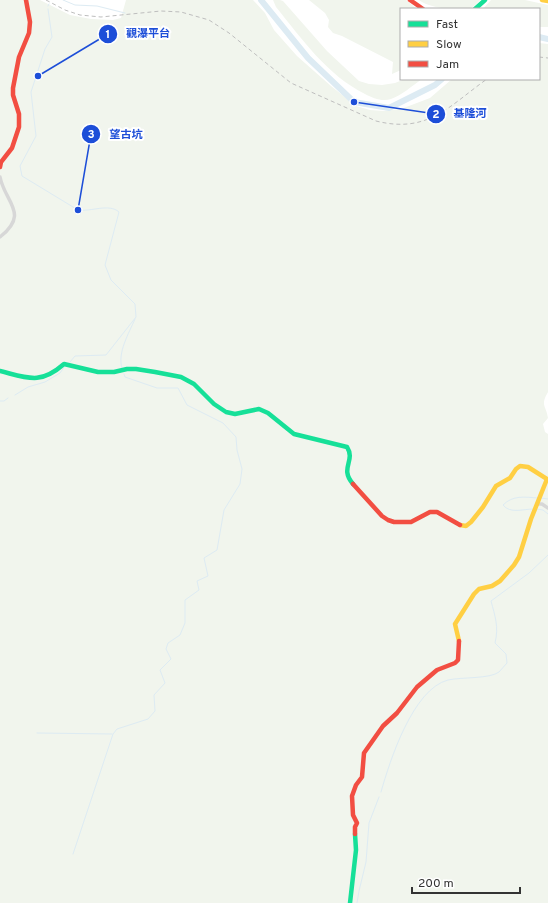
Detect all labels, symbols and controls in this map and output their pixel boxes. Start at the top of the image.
legend [400,8,540,80]
text: Fast [436,17,458,33]
callout: 觀瀑平台 [98,22,178,45]
text: 1 [106,27,110,43]
text: 觀瀑平台 [126,27,170,41]
text: Slow [436,37,462,53]
text: Jam [436,57,459,73]
callout: 基隆河 [426,102,495,125]
text: 2 [432,107,440,123]
text: 基隆河 [454,107,487,121]
callout: 望古坑 [81,122,150,145]
text: 3 [87,127,95,143]
text: 望古坑 [110,128,143,142]
scale bar [412,869,520,895]
text: 200 m [418,876,454,892]

